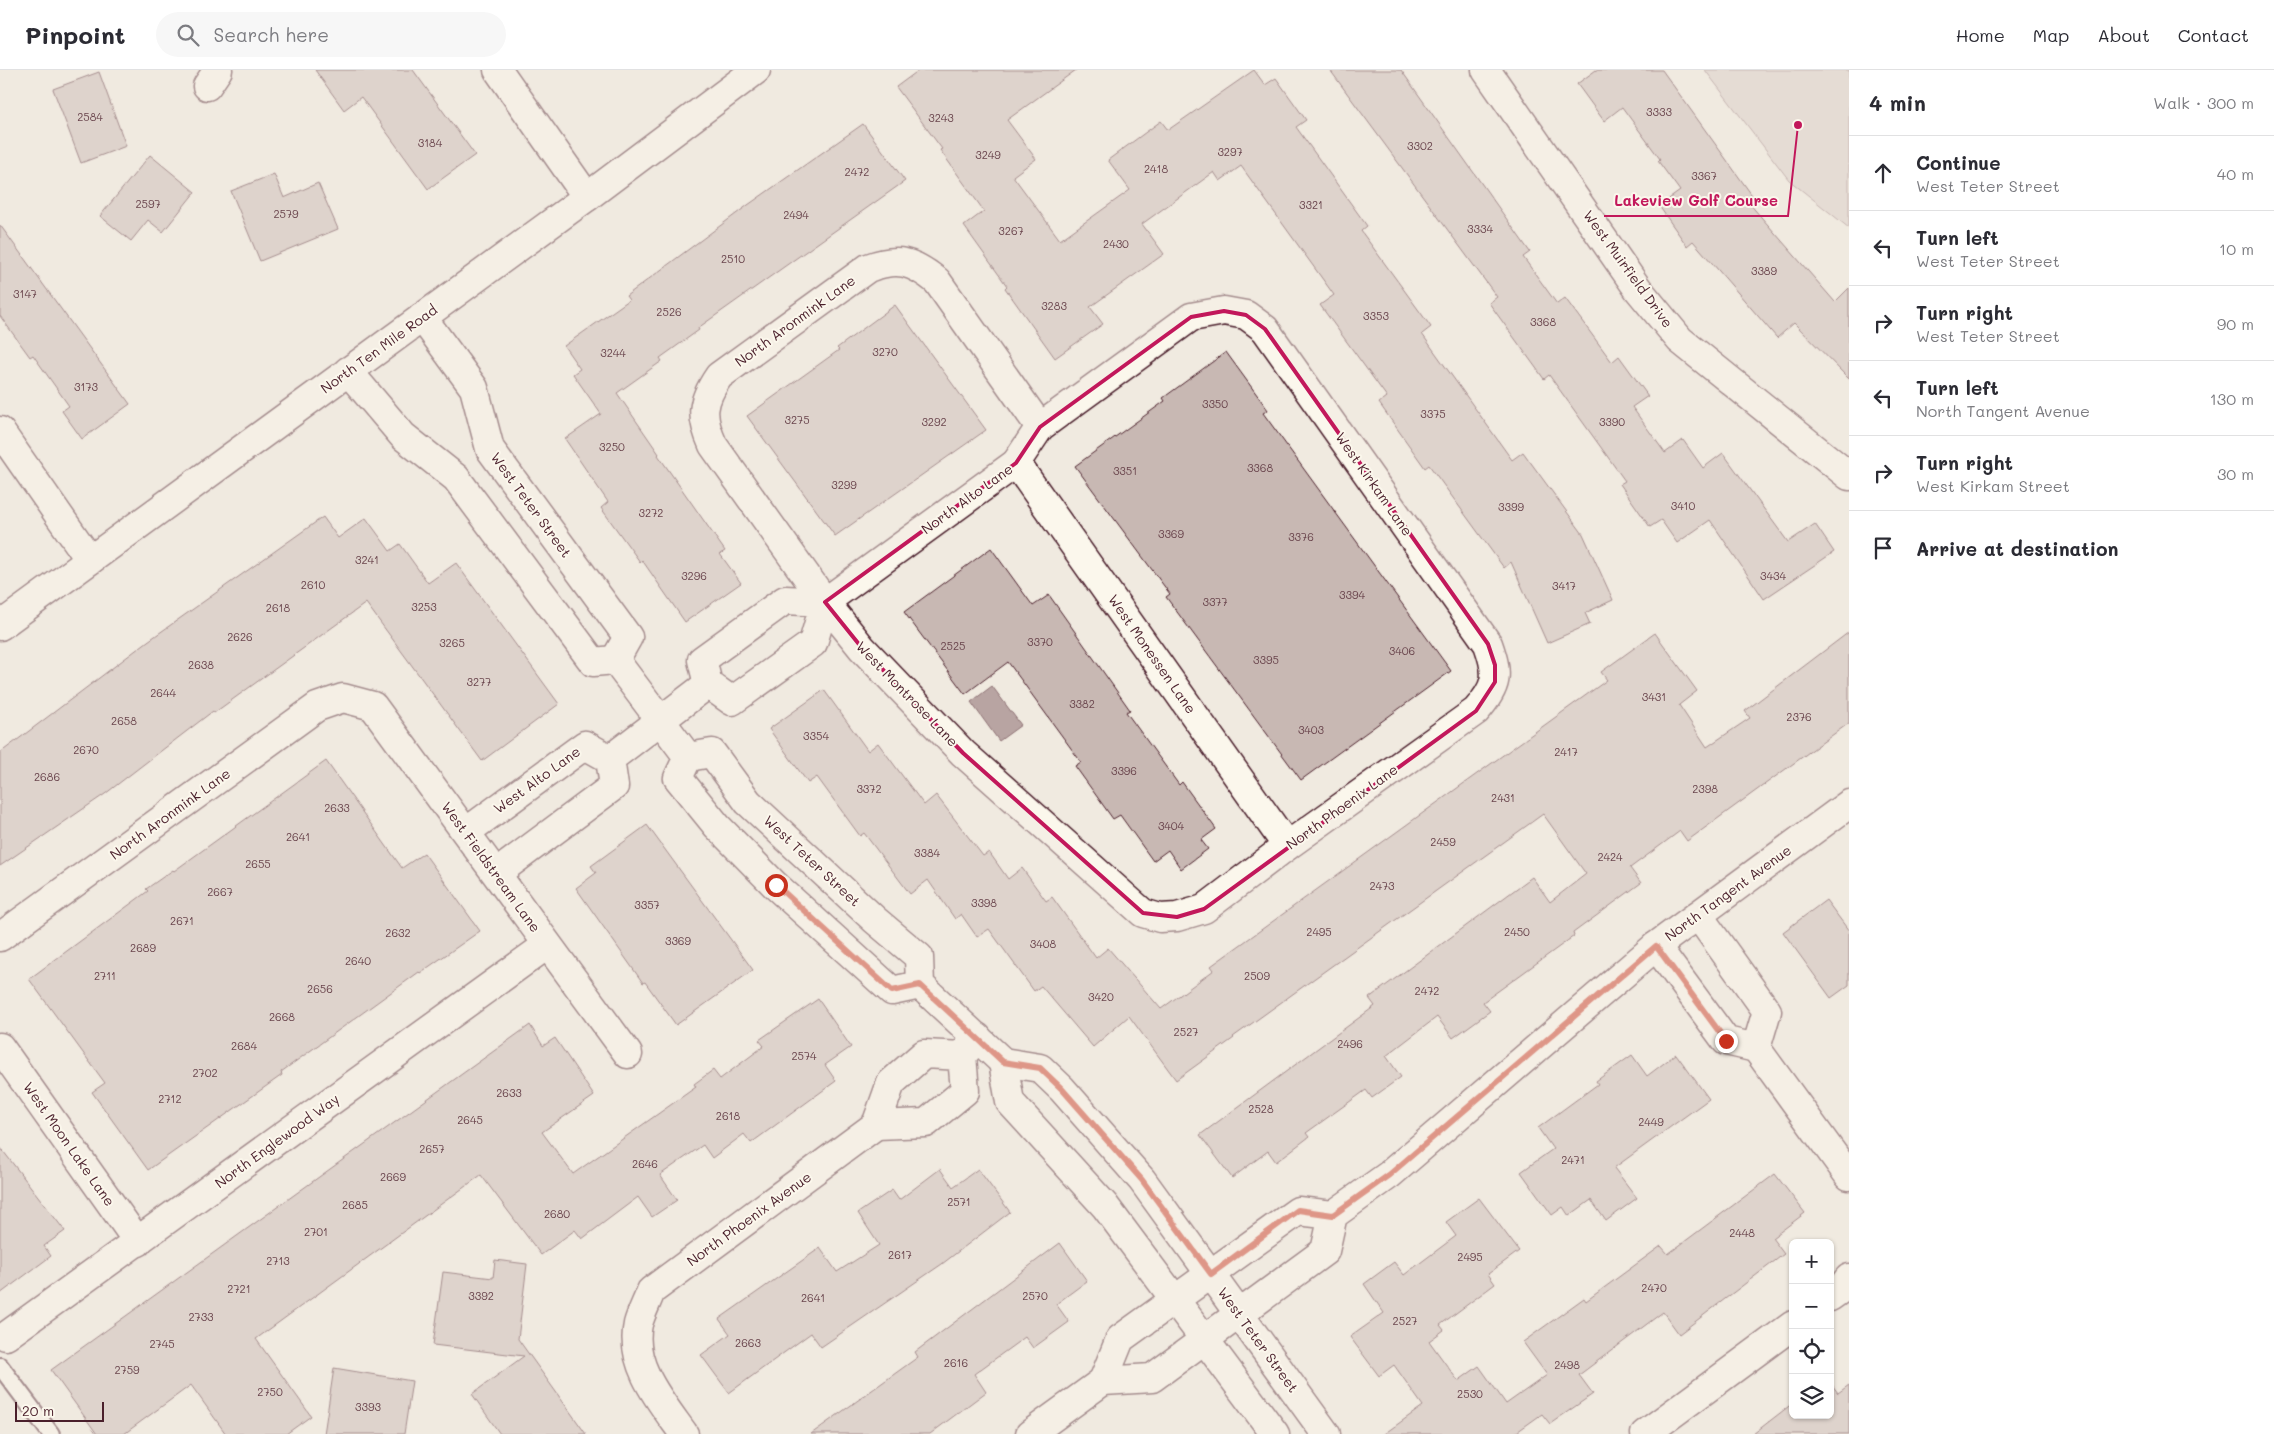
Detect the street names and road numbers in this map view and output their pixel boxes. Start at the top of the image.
street label: West Muirfield Drive [1579,206,1677,331]
street label: North Aronmink Lane [731,270,859,371]
street label: North Ten Mile Road [317,300,441,397]
street label: West Kirkam Lane [1331,428,1417,539]
street label: West Teter Street [487,448,576,561]
street label: North Alto Lane [917,459,1016,538]
street label: West Monessen Lane [1104,590,1201,717]
street label: West Montrose Lane [852,637,963,750]
street label: West Alto Lane [489,742,584,818]
street label: North Phoenix Lane [1282,760,1401,854]
street label: North Aronmink Lane [106,763,234,864]
street label: West Fieldstream Lane [438,798,545,936]
street label: West Teter Street [760,811,865,910]
street label: North Tangent Avenue [1661,840,1795,945]
street label: West Moon Lake Lane [19,1078,120,1210]
street label: North Englewood Way [211,1089,343,1192]
street label: North Phoenix Avenue [683,1167,815,1270]
street label: West Teter Street [1214,1283,1303,1396]

